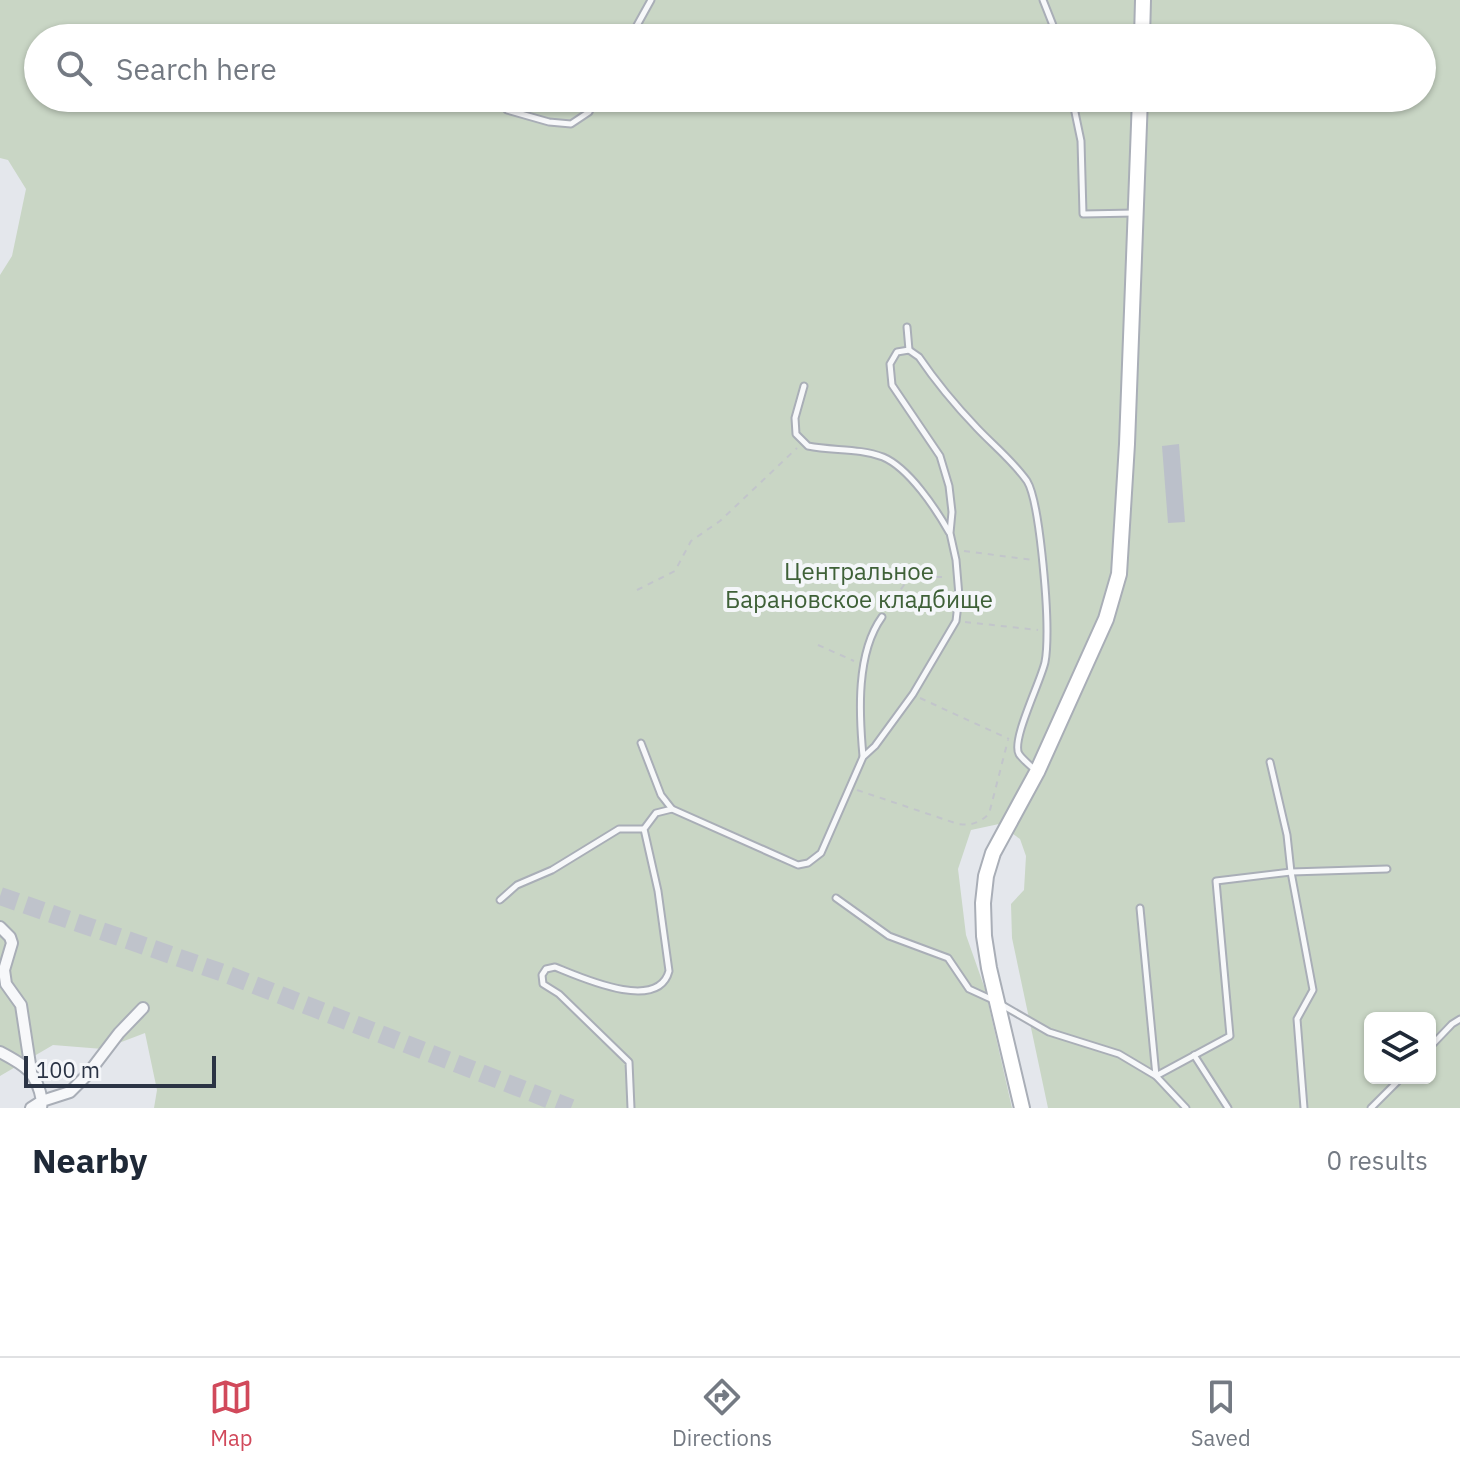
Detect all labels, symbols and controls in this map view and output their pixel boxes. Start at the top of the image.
search box [24,24,1436,112]
icon: search [52,46,96,90]
text: Search here [116,49,277,88]
park label: Центральное Барановское кладбище [725,555,993,615]
map controls [1364,1012,1436,1084]
button: layers [1364,1012,1436,1084]
scale bar [24,1052,216,1088]
text: 100 m [36,1055,100,1084]
text: Nearby [32,1138,147,1182]
text: 0 results [1326,1143,1428,1177]
tab: Map [209,1375,253,1452]
tab: Directions [672,1375,772,1452]
tab: Saved [1191,1375,1251,1452]

